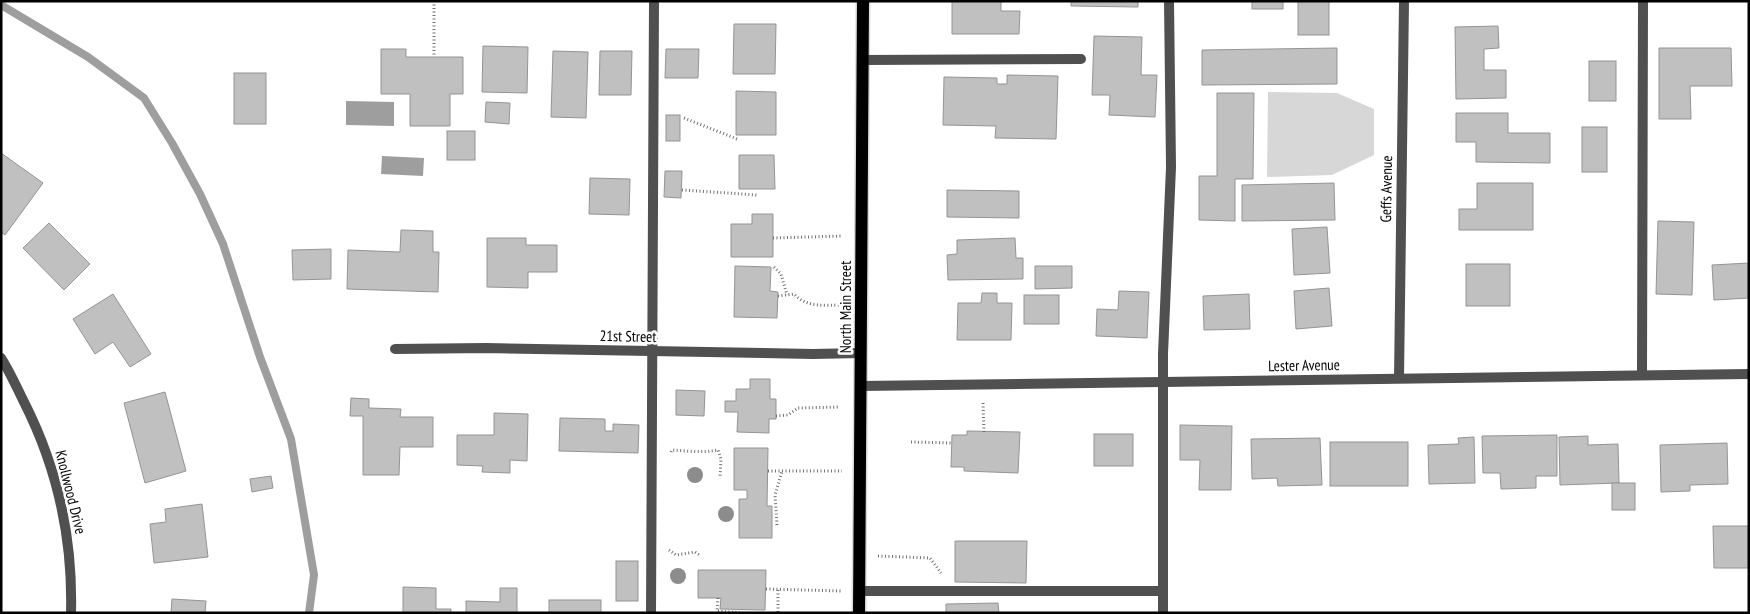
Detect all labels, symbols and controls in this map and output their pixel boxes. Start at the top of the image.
street label: Geffs Avenue [1376,155,1396,223]
street label: North Main Street [836,261,855,353]
street label: 21st Street [599,326,657,346]
street label: Lester Avenue [1268,355,1340,375]
street label: Knollwood Drive [51,448,91,536]

